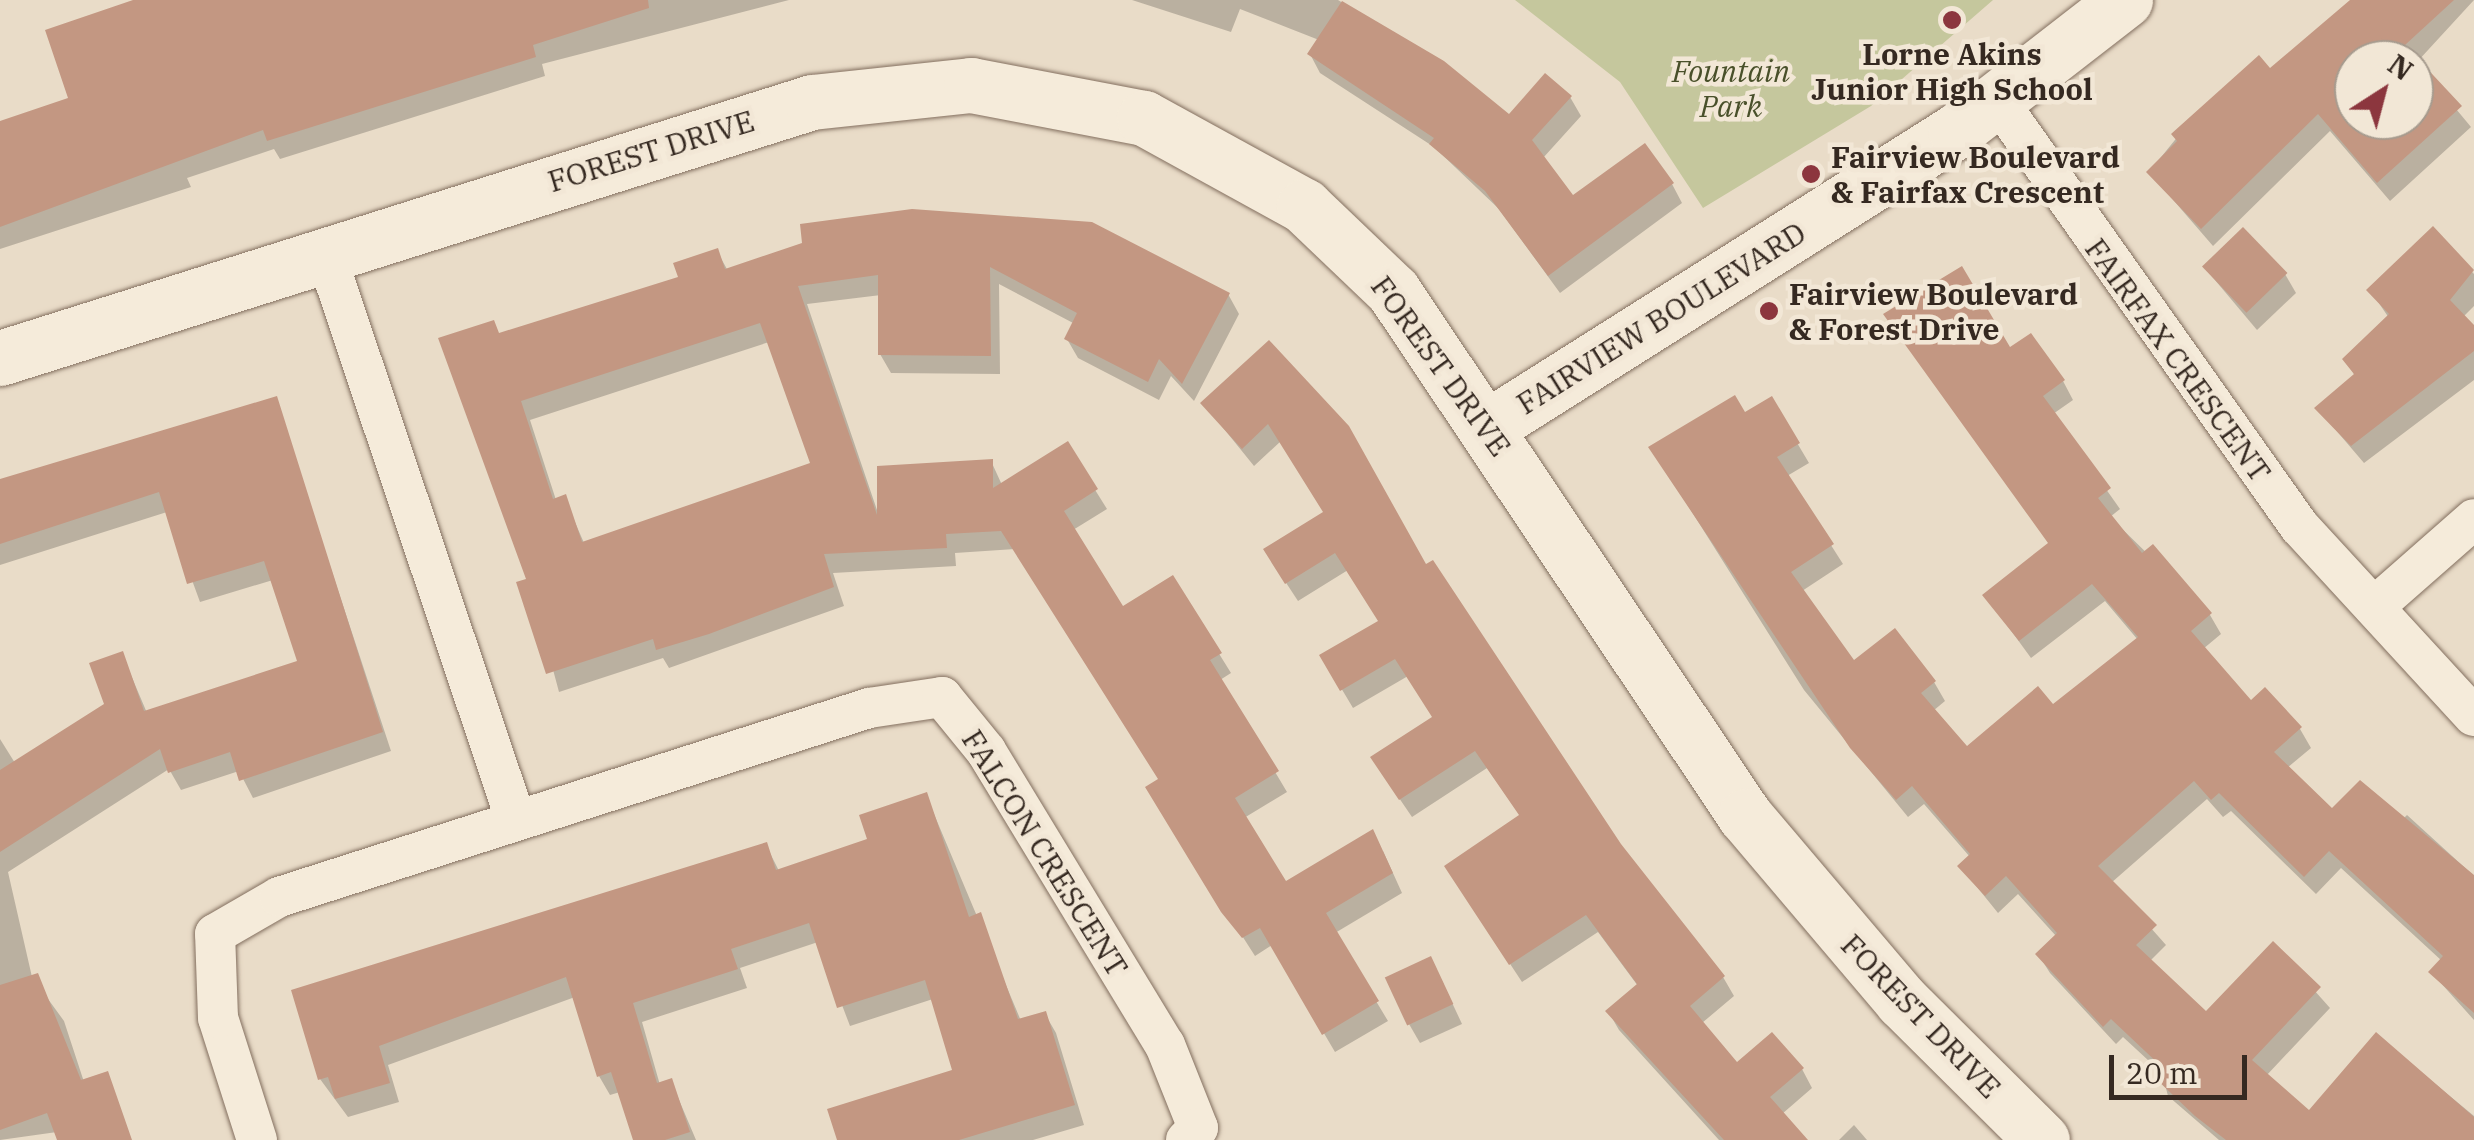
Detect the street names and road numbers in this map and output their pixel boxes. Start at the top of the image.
street label: FOREST DRIVE [544,103,758,199]
street label: FAIRVIEW BOULEVARD [1510,214,1812,422]
street label: FAIRFAX CRESCENT [2078,231,2278,489]
street label: FOREST DRIVE [1364,269,1518,463]
street label: FALCON CRESCENT [954,723,1136,983]
street label: FOREST DRIVE [1834,927,2008,1105]

